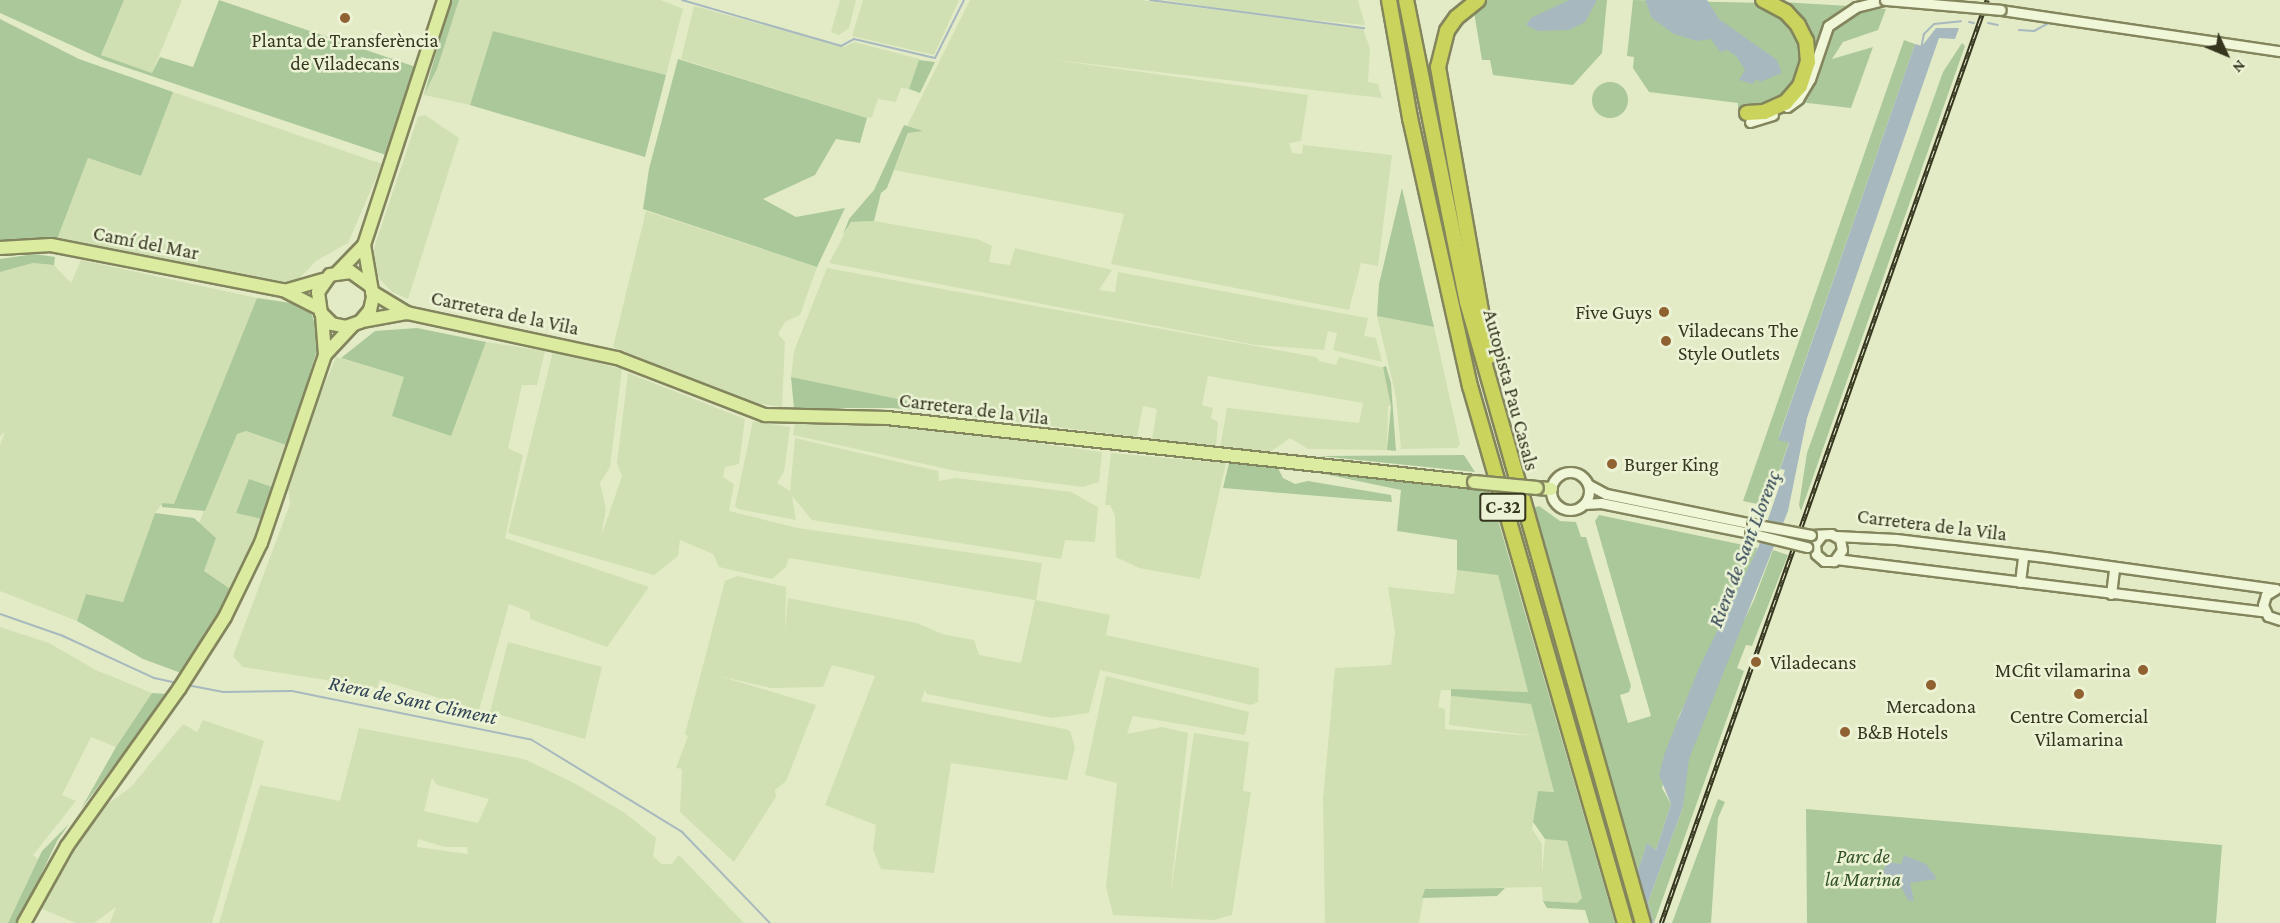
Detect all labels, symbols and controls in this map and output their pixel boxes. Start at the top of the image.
marker: Planta de Transferència de Viladecans [338,11,352,25]
north arrow [2196,24,2256,84]
place label: Planta de Transferència de Viladecans [252,28,438,75]
text: N [2229,57,2249,77]
street label: Camí del Mar [91,221,201,265]
street label: Carretera de la Vila [429,286,581,340]
place label: Five Guys [1575,300,1652,324]
marker: Five Guys [1657,305,1671,319]
street label: Autopista Pau Casals [1478,307,1544,473]
place label: Viladecans The Style Outlets [1678,318,1798,365]
marker: Viladecans The Style Outlets [1659,334,1673,348]
street label: Carretera de la Vila [898,388,1050,430]
place label: Burger King [1624,452,1719,476]
marker: Burger King [1605,457,1619,471]
water label: Riera de Sant Llorenç [1703,467,1785,631]
road number: C-32 [1479,492,1527,522]
street label: Carretera de la Vila [1856,504,2008,546]
place label: Viladecans [1770,650,1856,674]
marker: Viladecans [1747,653,1765,671]
place label: MCfit vilamarina [1995,658,2131,682]
marker: MCfit vilamarina [2136,663,2150,677]
water label: Riera de Sant Climent [327,670,499,730]
marker: Mercadona [1924,678,1938,692]
marker: Centre Comercial Vilamarina [2072,687,2086,701]
place label: Mercadona [1886,694,1976,718]
place label: Centre Comercial Vilamarina [2010,704,2148,751]
place label: B&B Hotels [1857,720,1948,744]
marker: B&B Hotels [1838,725,1852,739]
park label: Parc de la Marina [1825,844,1901,891]

